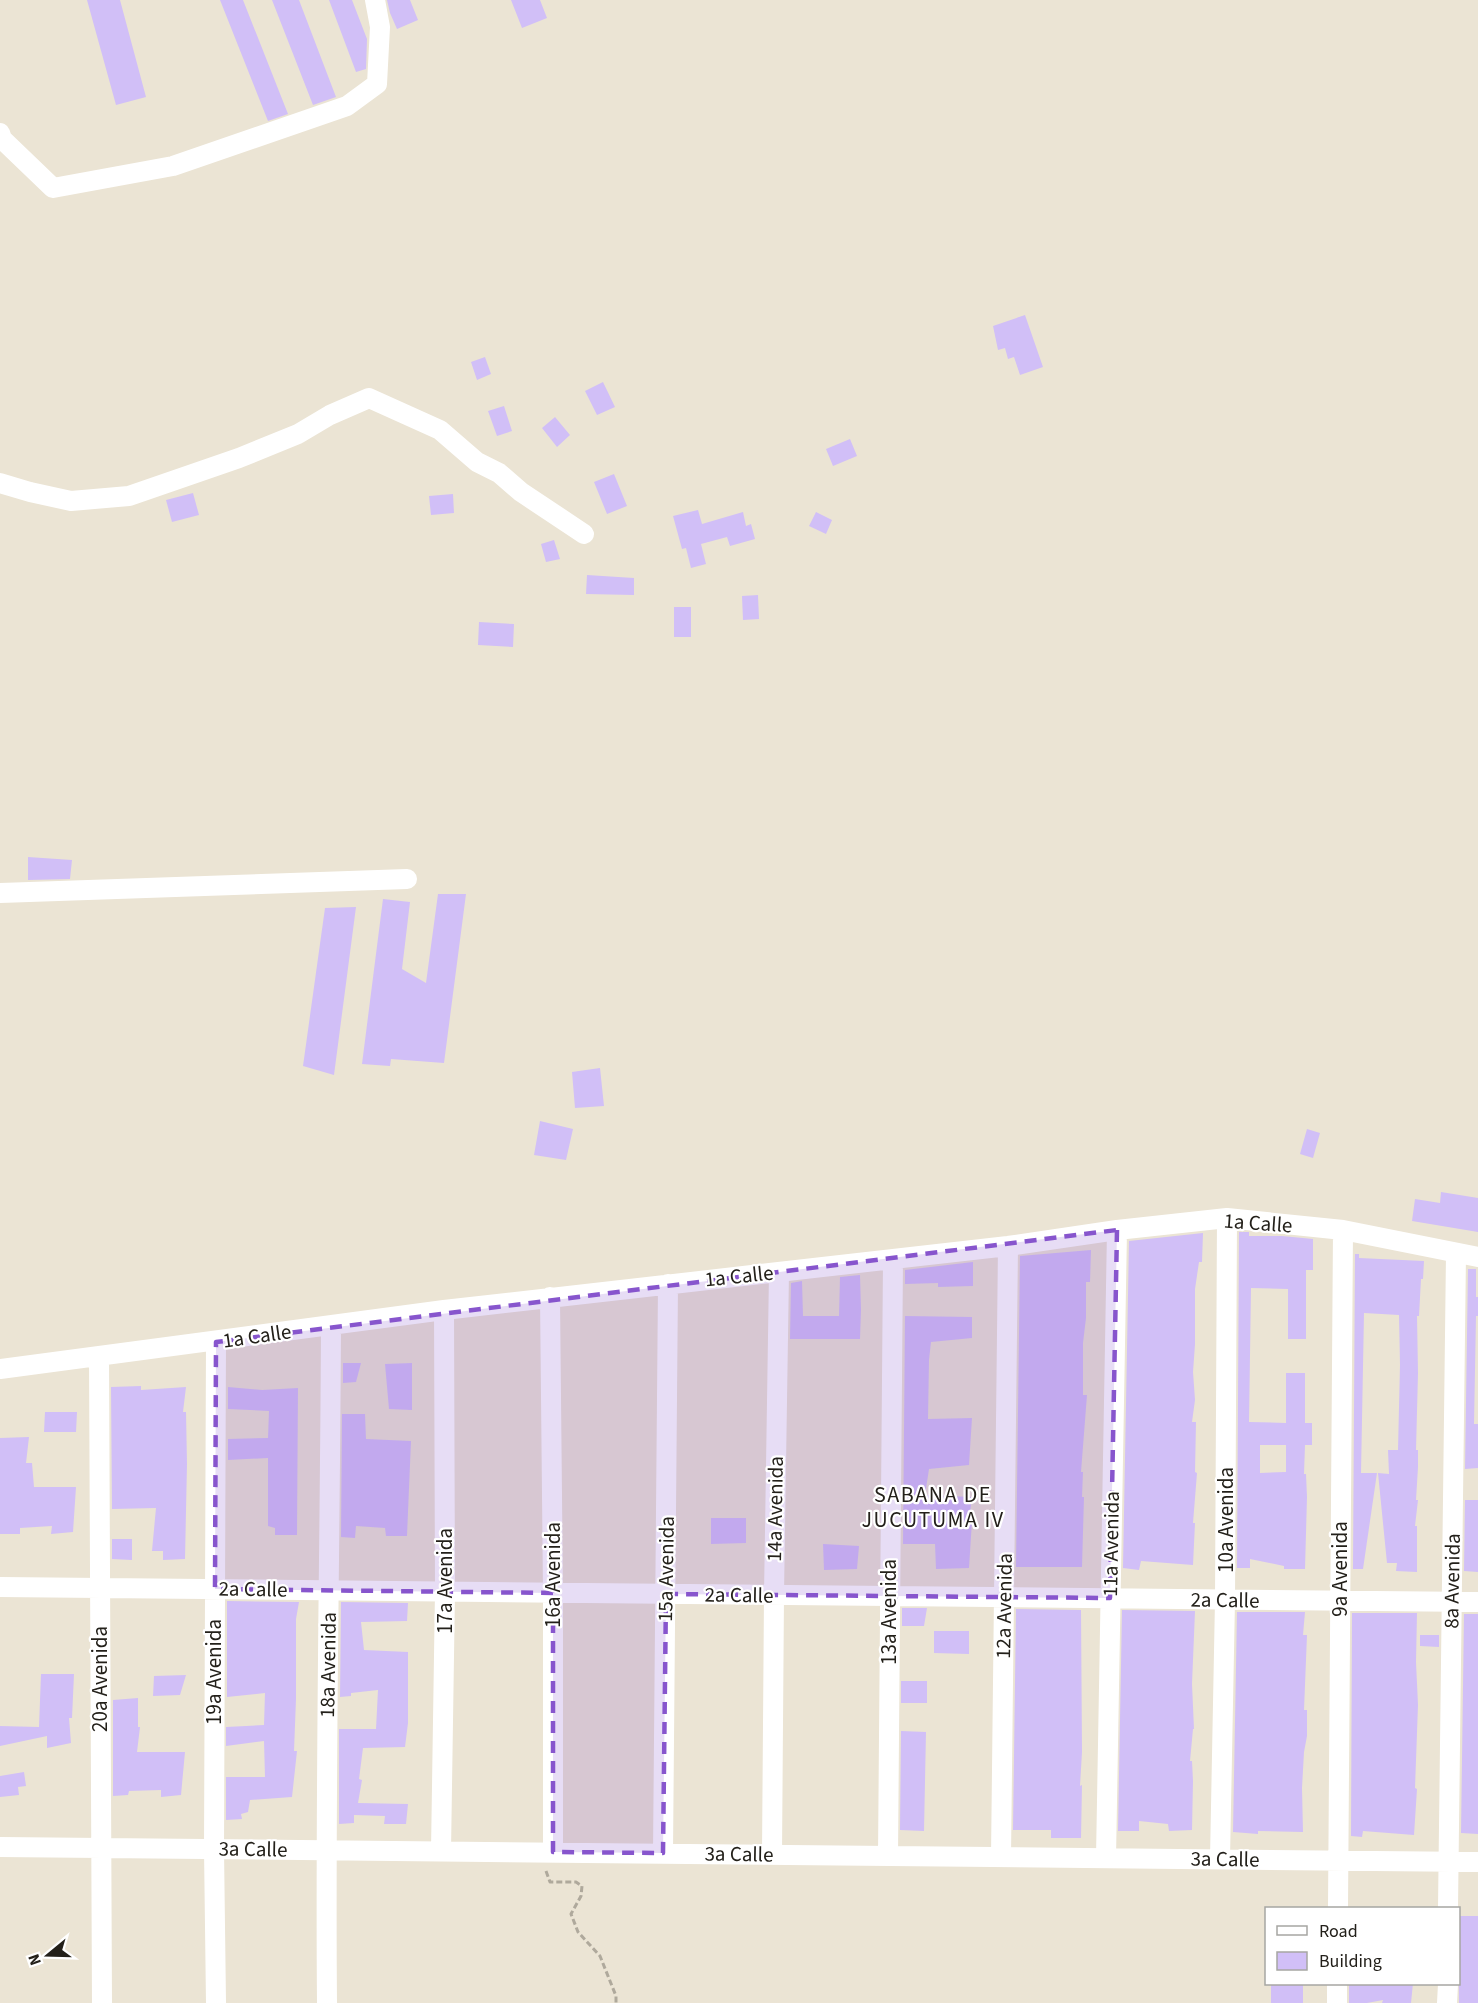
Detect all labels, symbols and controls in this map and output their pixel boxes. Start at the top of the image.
street label: 1a Calle [1223,1206,1293,1240]
street label: 1a Calle [703,1257,775,1295]
street label: 1a Calle [221,1316,293,1356]
street label: 14a Avenida [759,1456,791,1562]
street label: 10a Avenida [1211,1467,1241,1573]
district label: SABANA DE JUCUTUMA IV [861,1479,1005,1536]
street label: 11a Avenida [1095,1491,1127,1597]
street label: 15a Avenida [650,1516,682,1622]
street label: 9a Avenida [1325,1521,1355,1617]
street label: 16a Avenida [538,1522,568,1628]
street label: 17a Avenida [430,1528,460,1634]
street label: 8a Avenida [1436,1533,1468,1629]
street label: 12a Avenida [988,1553,1020,1659]
street label: 13a Avenida [874,1559,904,1665]
street label: 2a Calle [218,1573,288,1605]
street label: 2a Calle [704,1579,774,1611]
street label: 2a Calle [1190,1584,1260,1616]
street label: 18a Avenida [312,1612,344,1718]
street label: 19a Avenida [199,1619,229,1725]
street label: 20a Avenida [85,1626,115,1732]
street label: 3a Calle [218,1833,288,1865]
street label: 3a Calle [704,1838,774,1870]
street label: 3a Calle [1190,1843,1260,1875]
legend [1265,1907,1460,1985]
text: Road [1319,1919,1358,1944]
north arrow [18,1925,78,1985]
text: Building [1319,1949,1382,1974]
text: N [23,1951,47,1968]

